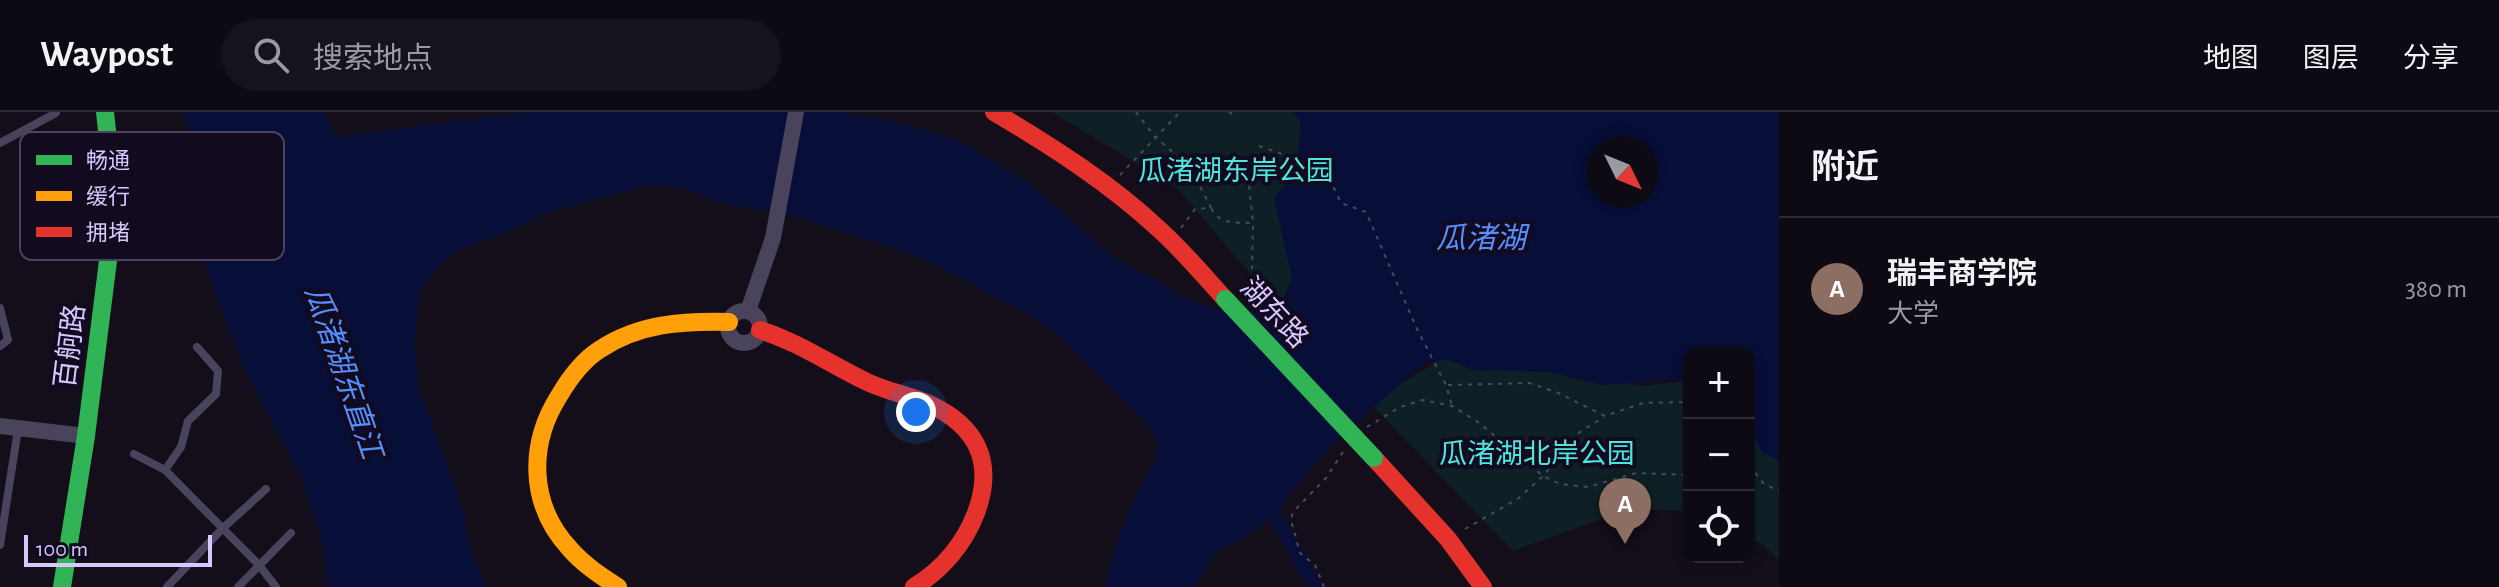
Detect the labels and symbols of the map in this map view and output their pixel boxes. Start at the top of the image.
legend [20,132,284,260]
north arrow [1587,136,1659,208]
text: 畅通 [86,149,130,172]
park label: 瓜渚湖东岸公园 [1138,156,1334,186]
text: 缓行 [86,185,130,208]
text: 拥堵 [86,221,130,244]
water label: 瓜渚湖 [1436,222,1530,254]
street label: 湖东路 [1235,272,1314,354]
water label: 瓜渚湖东直江 [300,282,389,465]
street label: 百舸路 [50,303,90,390]
your location [896,392,936,432]
park label: 瓜渚湖北岸公园 [1439,439,1635,469]
pin: A [1599,478,1651,544]
scale bar [24,531,212,567]

